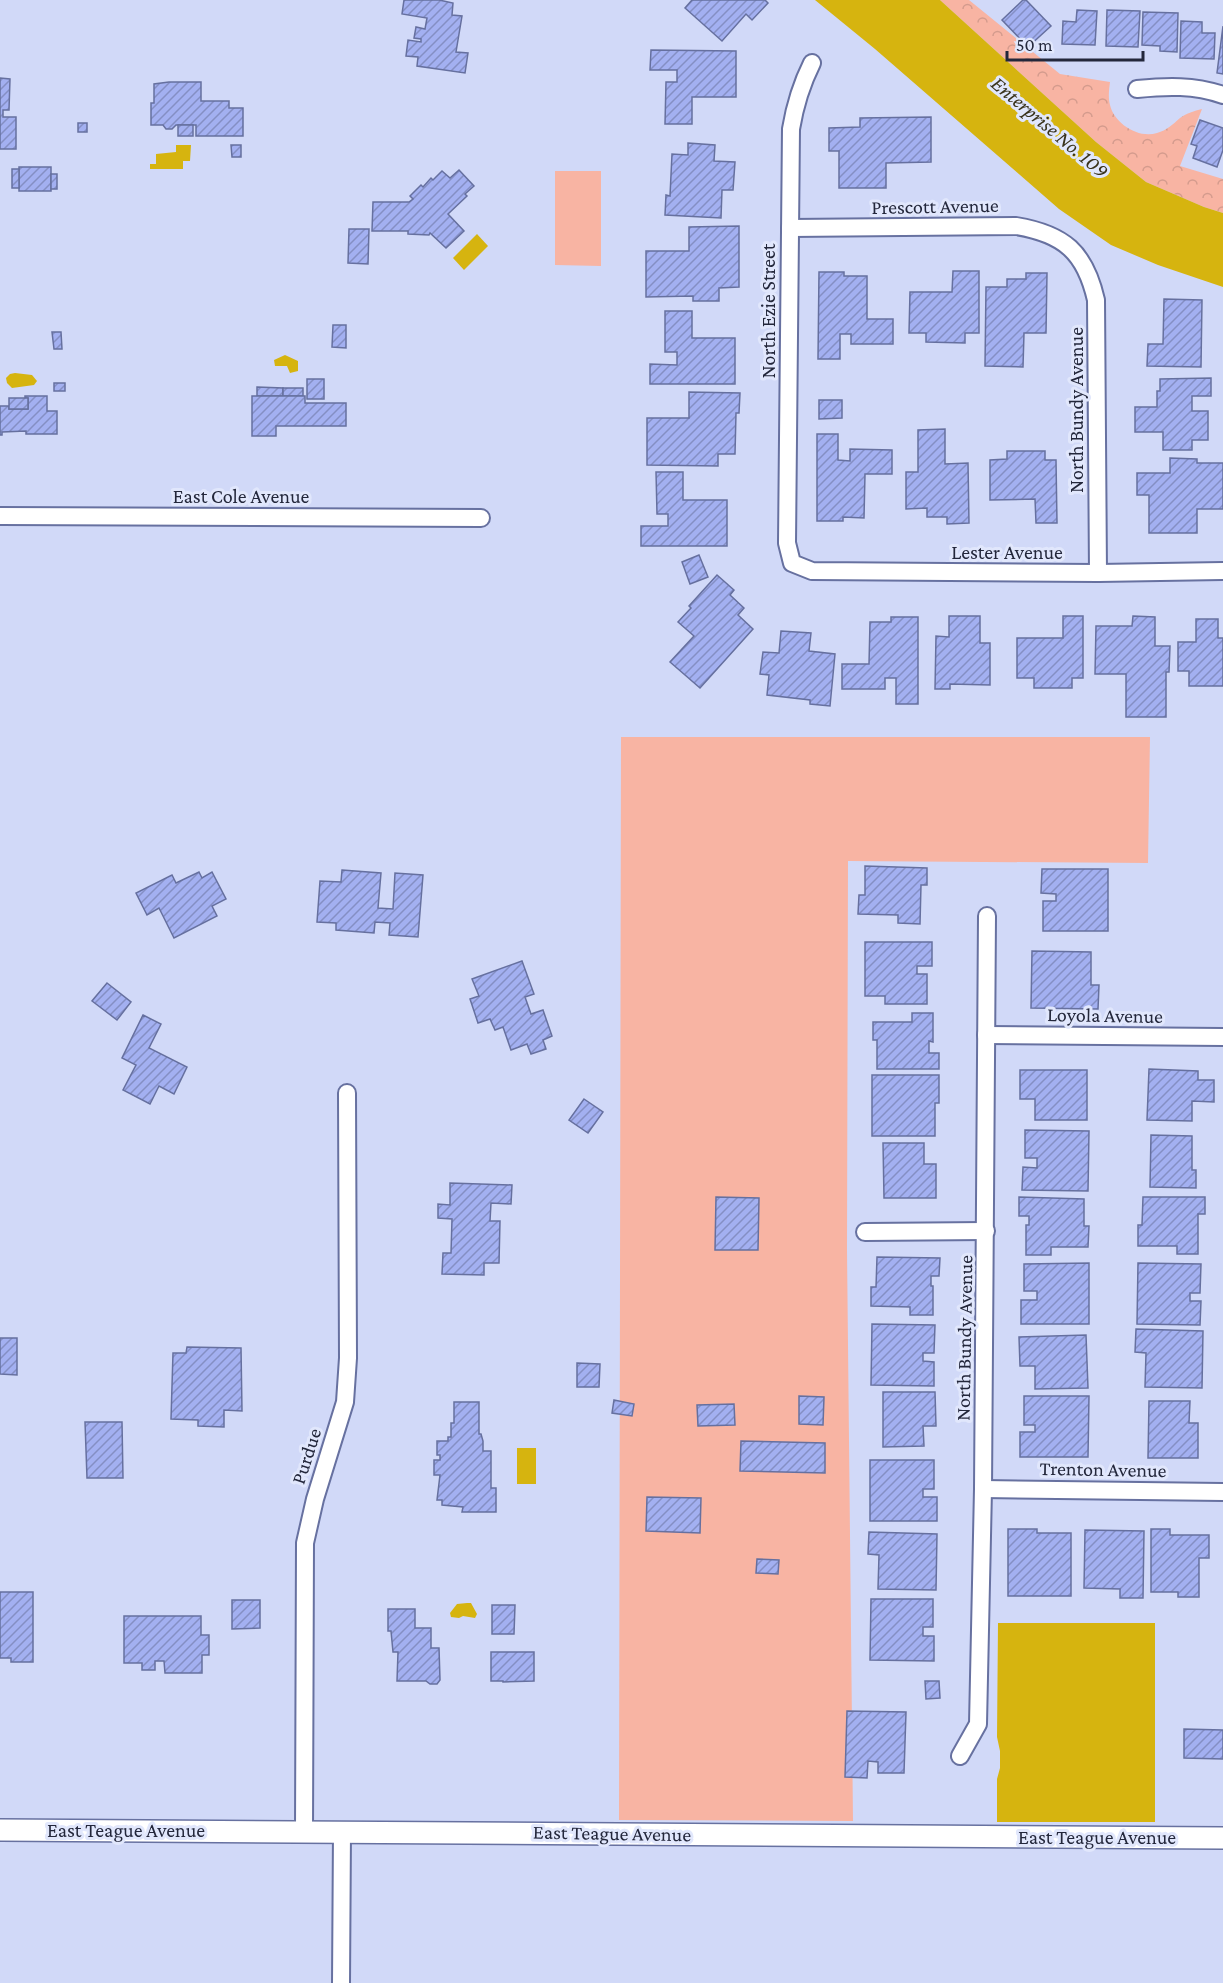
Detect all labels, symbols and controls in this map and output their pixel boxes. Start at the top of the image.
scale bar [1007,24,1144,62]
text: 50 m [1016,35,1053,55]
water label: Enterprise No. 109 [987,71,1114,183]
street label: Prescott Avenue [871,194,999,218]
street label: North Ezie Street [757,243,779,378]
street label: North Bundy Avenue [1065,327,1088,493]
street label: East Cole Avenue [173,485,310,507]
street label: Lester Avenue [951,541,1063,563]
street label: Loyola Avenue [1047,1003,1163,1028]
street label: North Bundy Avenue [952,1255,977,1421]
street label: Purdue [287,1425,325,1487]
street label: Trenton Avenue [1039,1457,1167,1481]
street label: East Teague Avenue [47,1819,205,1842]
street label: East Teague Avenue [533,1821,691,1846]
street label: East Teague Avenue [1018,1826,1176,1849]

